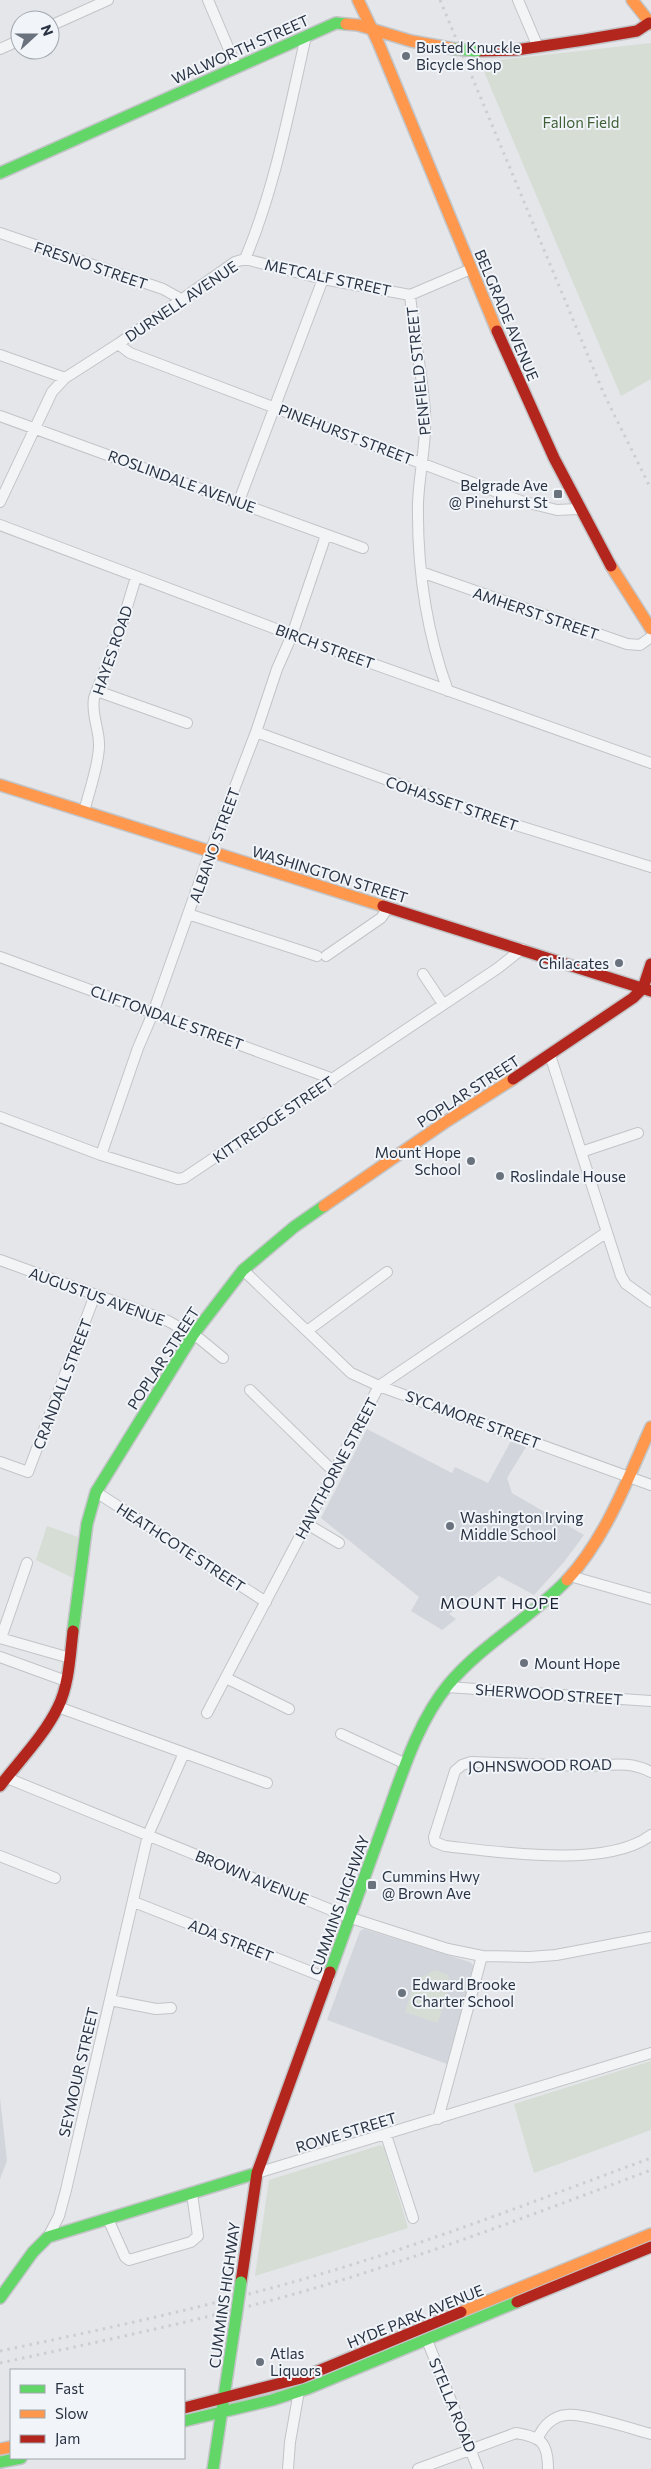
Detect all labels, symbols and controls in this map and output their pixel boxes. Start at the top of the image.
north arrow [10,10,60,60]
street label: WALWORTH STREET [169,10,312,87]
text: N [38,22,57,38]
place label: Busted Knuckle Bicycle Shop [416,38,521,73]
marker: Busted Knuckle Bicycle Shop [400,50,412,62]
park label: Fallon Field [542,113,620,131]
street label: FRESNO STREET [32,237,150,293]
street label: BELGRADE AVENUE [471,247,543,383]
street label: METCALF STREET [263,255,393,299]
street label: DURNELL AVENUE [121,257,241,345]
street label: PENFIELD STREET [402,305,434,436]
street label: PINEHURST STREET [276,400,416,468]
street label: ROSLINDALE AVENUE [106,446,258,516]
place label: Belgrade Ave @ Pinehurst St [449,476,548,511]
marker: Belgrade Ave @ Pinehurst St [552,488,564,500]
street label: AMHERST STREET [471,583,602,643]
street label: HAYES ROAD [88,603,136,697]
street label: BIRCH STREET [273,620,377,672]
street label: COHASSET STREET [383,772,521,834]
street label: ALBANO STREET [185,785,243,905]
street label: WASHINGTON STREET [250,842,411,906]
place label: Chilacates [539,954,609,972]
marker: Chilacates [613,957,625,969]
street label: CLIFTONDALE STREET [88,981,246,1053]
street label: POPLAR STREET [413,1051,523,1131]
street label: KITTREDGE STREET [209,1072,337,1166]
place label: Mount Hope School [375,1143,461,1178]
marker: Mount Hope School [465,1155,477,1167]
place label: Roslindale House [510,1167,626,1185]
marker: Roslindale House [494,1170,506,1182]
street label: AUGUSTUS AVENUE [27,1263,167,1329]
street label: POPLAR STREET [123,1303,203,1413]
street label: CRANDALL STREET [29,1316,95,1452]
street label: SYCAMORE STREET [403,1386,543,1452]
street label: HAWTHORNE STREET [291,1394,381,1542]
street label: HEATHCOTE STREET [114,1499,249,1595]
place label: Washington Irving Middle School [460,1508,583,1543]
marker: Washington Irving Middle School [444,1520,456,1532]
district label: MOUNT HOPE [440,1593,560,1612]
place label: Mount Hope [534,1654,620,1672]
marker: Mount Hope [518,1657,530,1669]
street label: SHERWOOD STREET [475,1680,624,1708]
street label: JOHNSWOOD ROAD [468,1755,612,1775]
street label: CUMMINS HIGHWAY [305,1832,373,1977]
street label: BROWN AVENUE [193,1846,311,1908]
place label: Cummins Hwy @ Brown Ave [382,1867,480,1902]
marker: Cummins Hwy @ Brown Ave [366,1879,378,1891]
street label: ADA STREET [186,1915,276,1965]
place label: Edward Brooke Charter School [412,1975,516,2010]
marker: Edward Brooke Charter School [396,1987,408,1999]
street label: SEYMOUR STREET [54,2005,102,2139]
street label: ROWE STREET [293,2108,399,2156]
street label: CUMMINS HIGHWAY [205,2220,243,2369]
street label: HYDE PARK AVENUE [344,2280,486,2352]
place label: Atlas Liquors [270,2344,321,2379]
street label: STELLA ROAD [426,2355,480,2455]
marker: Atlas Liquors [254,2356,266,2368]
legend [10,2369,185,2459]
text: Fast [55,2379,84,2397]
text: Slow [55,2404,88,2422]
text: Jam [55,2429,80,2447]

